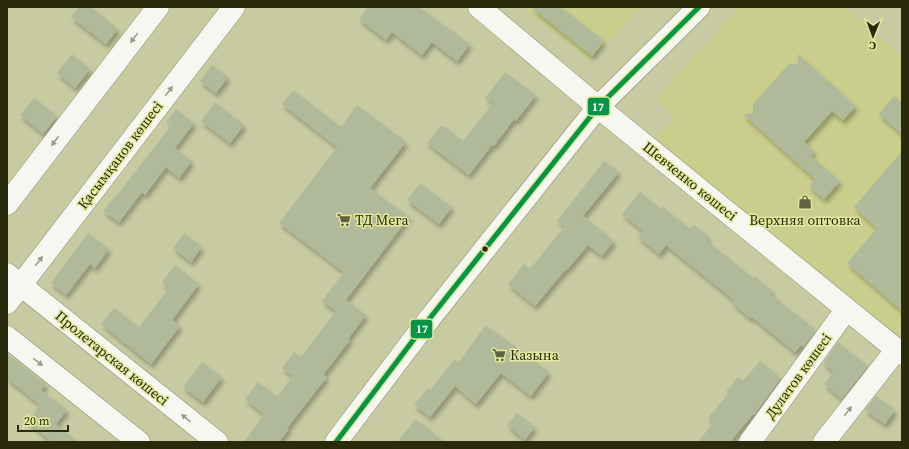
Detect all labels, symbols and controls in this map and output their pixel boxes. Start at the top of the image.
north arrow [853,16,893,56]
one-way arrow [131,33,139,43]
text: С [869,38,876,53]
one-way arrow [165,86,174,97]
street label: Қасымқанов көшесі [73,97,167,213]
line badge: 17 [587,97,610,116]
text: 17 [592,100,604,115]
one-way arrow [51,136,60,147]
street label: Шевченко көшесі [639,137,741,225]
shop icon: Верхняя оптовка [797,194,813,210]
place label: ТД Мега [355,210,410,230]
place label: Верхняя оптовка [749,210,862,230]
supermarket icon: ТД Мега [336,212,352,228]
unlabelled marker [480,244,490,254]
one-way arrow [35,256,43,266]
street label: Пролетарская көшесі [51,306,173,410]
line badge: 17 [410,319,433,339]
text: 17 [416,322,428,337]
street label: Дулатов көшесі [760,329,836,423]
place label: Казына [510,345,560,365]
supermarket icon: Казына [491,347,507,363]
one-way arrow [32,357,43,366]
one-way arrow [843,406,852,417]
scale bar [18,407,68,433]
text: 20 m [24,413,50,429]
one-way arrow [181,413,192,422]

